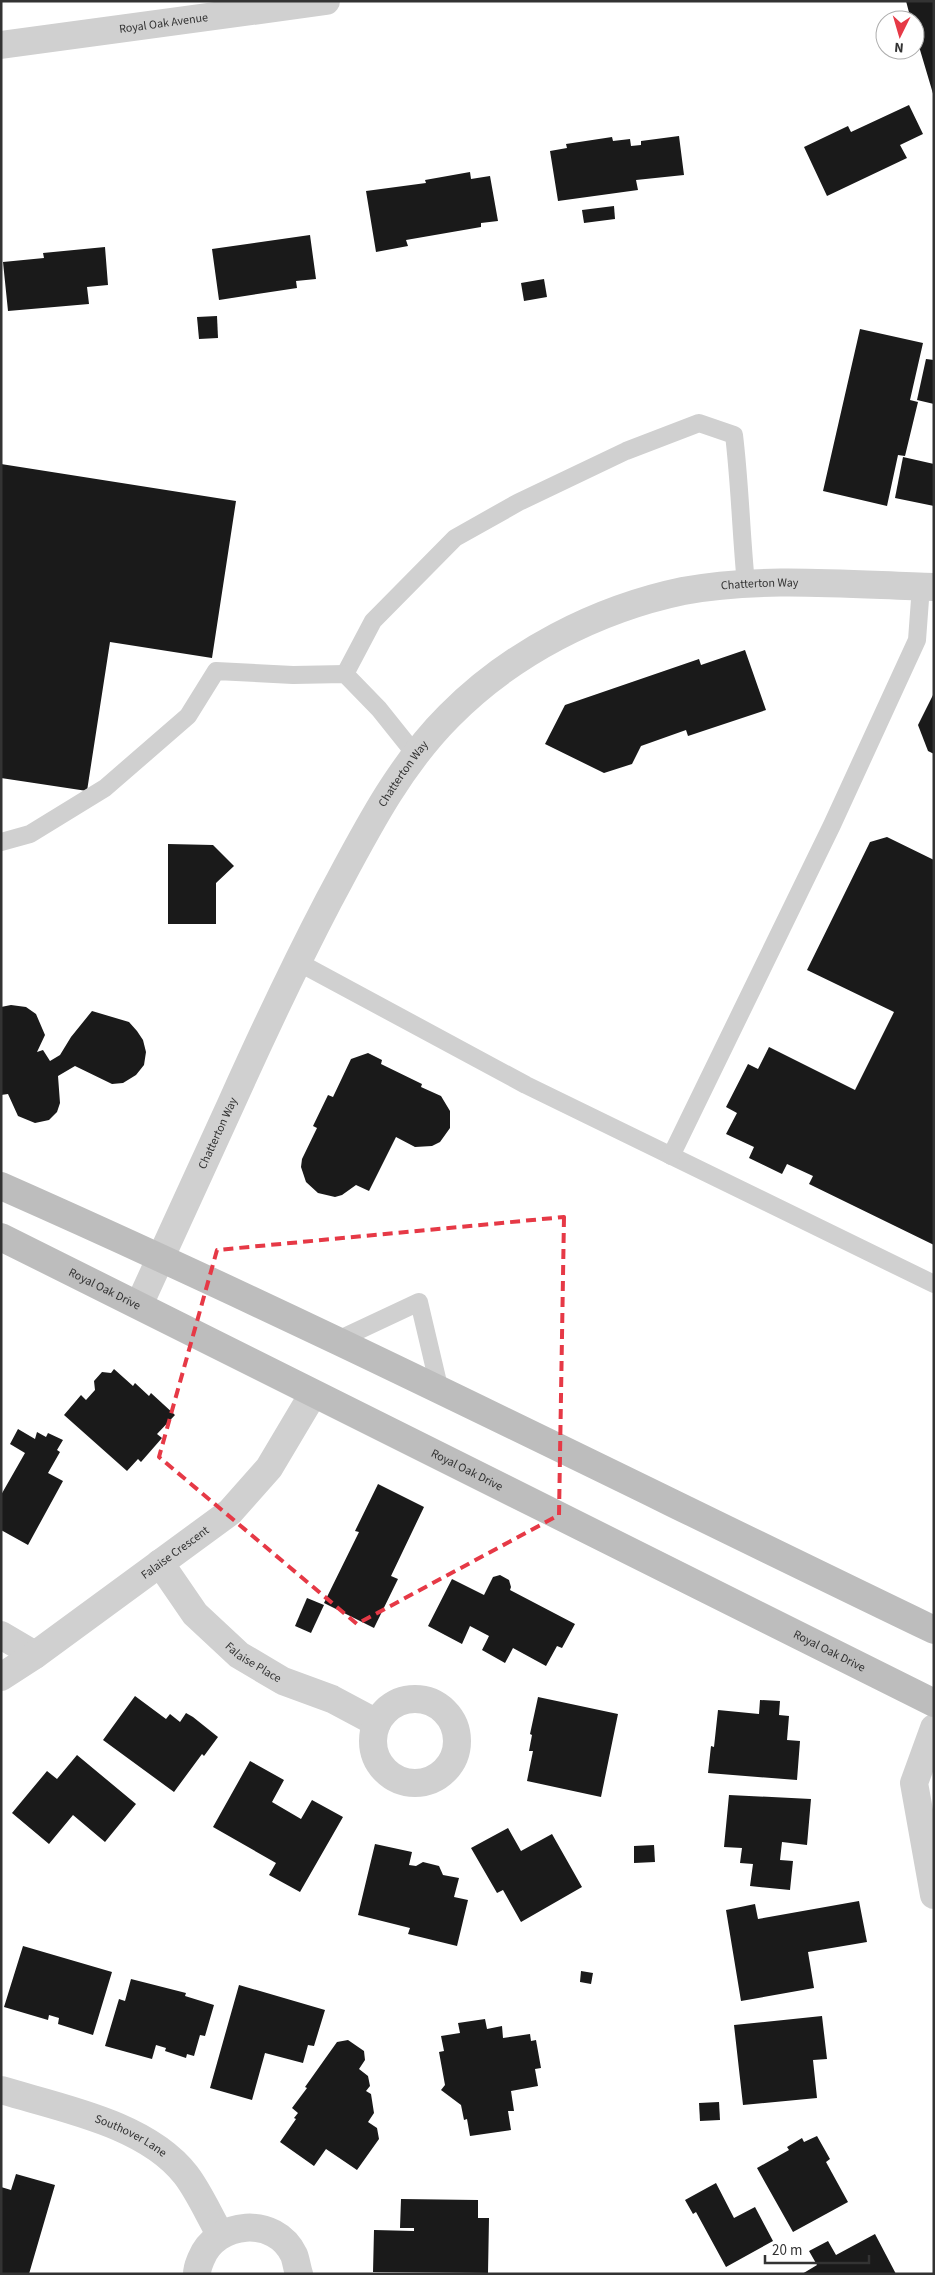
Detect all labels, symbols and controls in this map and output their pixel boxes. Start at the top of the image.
street label: Royal Oak Avenue [118,9,209,37]
north arrow [875,10,925,60]
text: N [893,37,904,57]
street label: Chatterton Way [720,574,799,594]
street label: Chatterton Way [374,736,432,810]
street label: Chatterton Way [194,1094,242,1172]
street label: Royal Oak Drive [66,1264,144,1314]
street label: Royal Oak Drive [428,1445,506,1495]
street label: Falaise Crescent [137,1522,213,1583]
street label: Royal Oak Drive [790,1626,868,1676]
street label: Falaise Place [221,1638,285,1687]
street label: Southover Lane [93,2110,171,2161]
scale bar [765,2232,869,2264]
text: 20 m [772,2240,802,2261]

